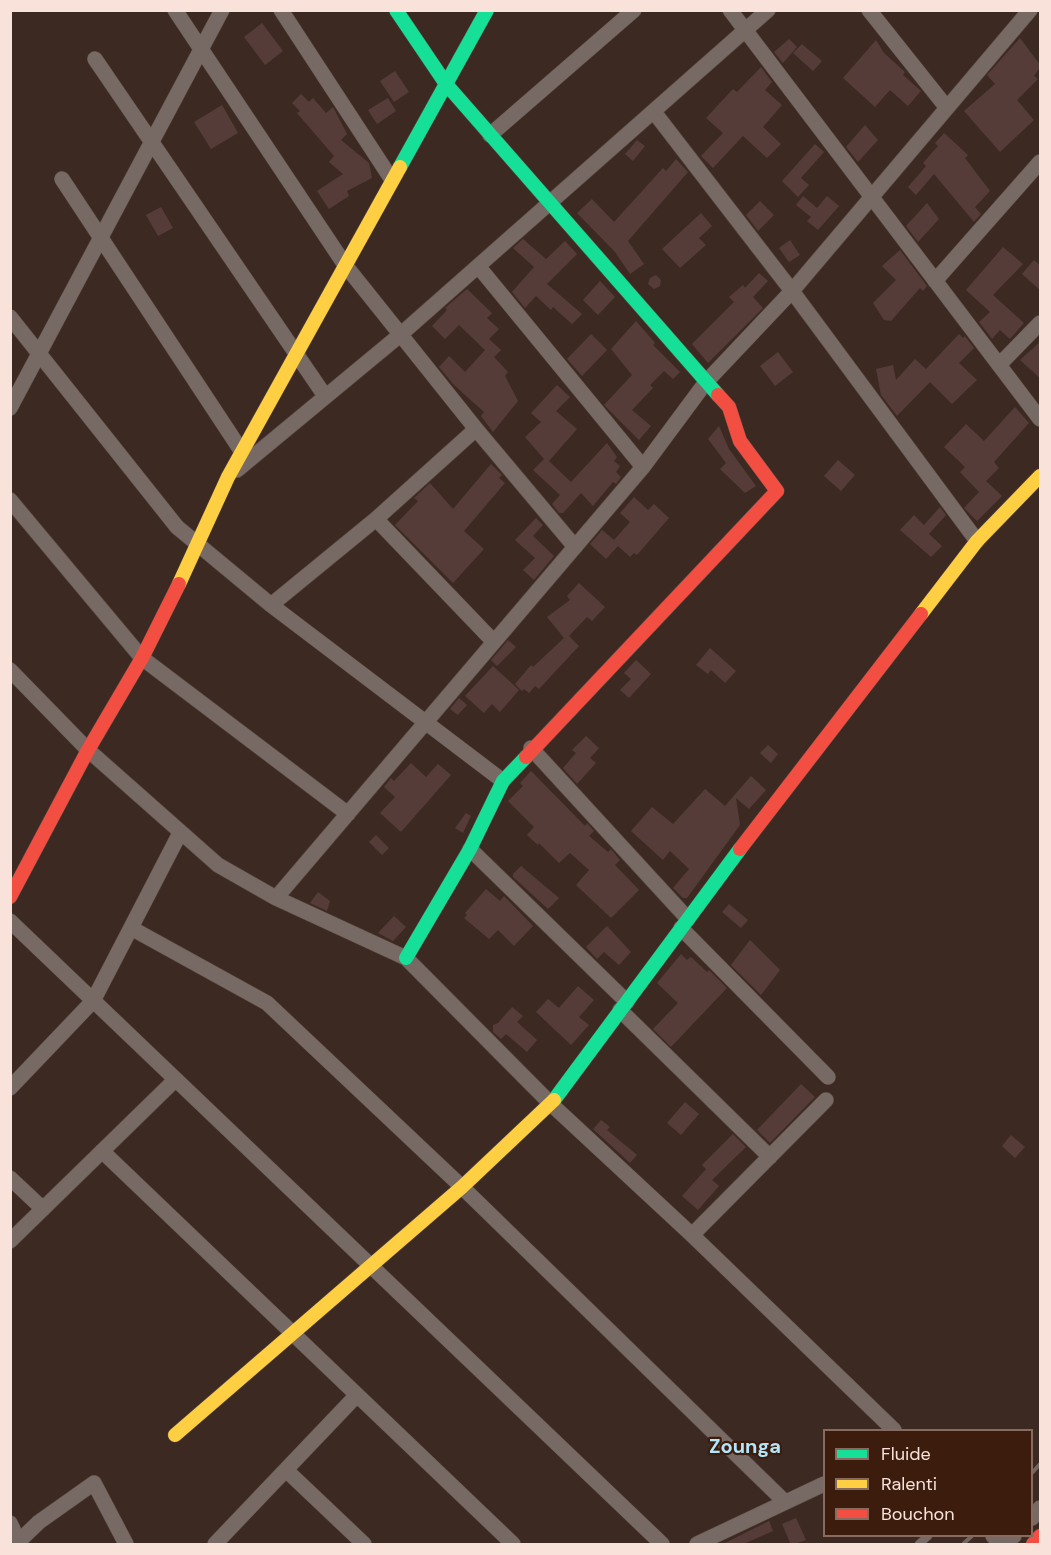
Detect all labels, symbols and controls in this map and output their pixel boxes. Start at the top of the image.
legend [823,1429,1033,1537]
district label: Zounga [709,1436,781,1460]
text: Fluide [881,1442,931,1466]
text: Ralenti [881,1472,937,1496]
text: Bouchon [881,1502,955,1526]

